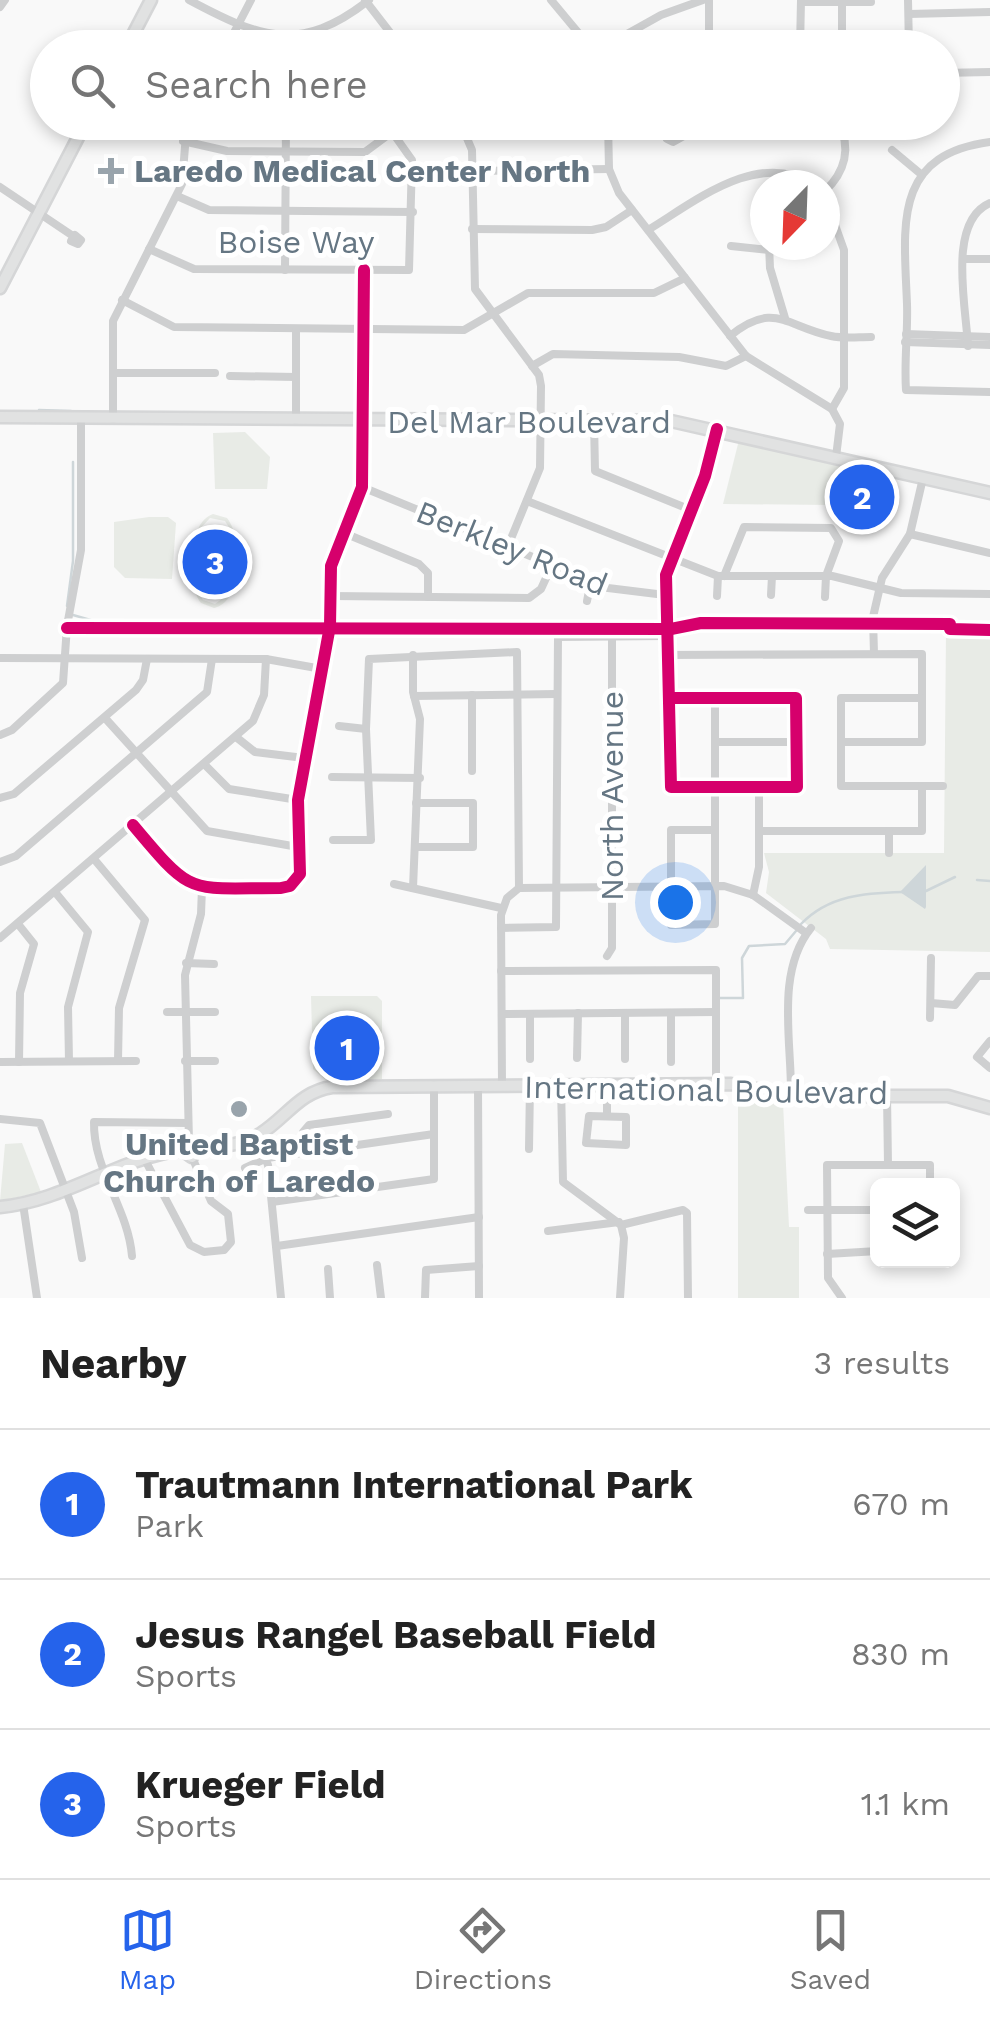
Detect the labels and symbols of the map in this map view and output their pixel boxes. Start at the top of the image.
place label: Laredo Medical Center North [134,152,590,190]
marker: Laredo Medical Center North [98,158,124,184]
north arrow [750,170,840,260]
street label: Boise Way [217,223,375,261]
street label: Del Mar Boulevard [387,403,671,441]
pin: 2 [830,460,894,534]
street label: Berkley Road [411,492,613,604]
pin: 3 [182,524,248,600]
street label: North Avenue [593,691,631,901]
your location [650,877,701,928]
pin: 1 [314,1010,380,1086]
street label: International Boulevard [524,1068,888,1112]
marker: United Baptist Church of Laredo [228,1098,250,1120]
place label: United Baptist Church of Laredo [103,1125,375,1200]

